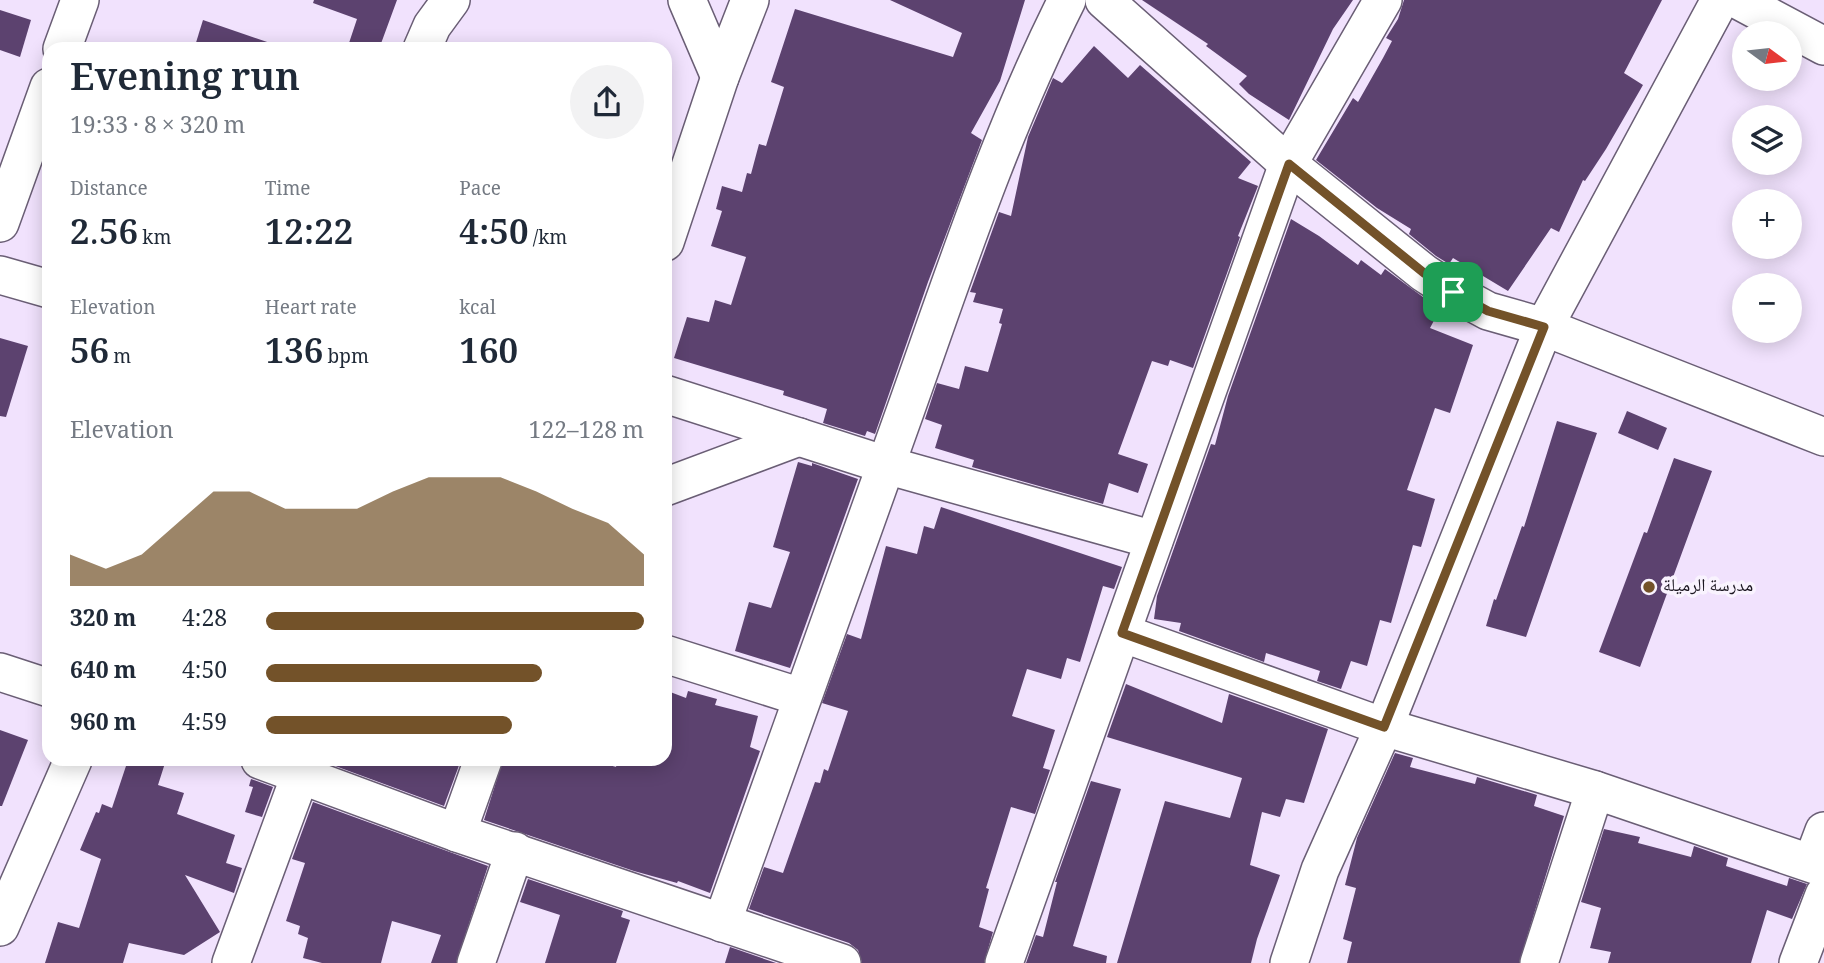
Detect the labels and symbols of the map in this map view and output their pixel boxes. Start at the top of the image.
north arrow [1732,21,1802,91]
pin [1423,262,1483,322]
place label: مدرسة الرميلة [1663,572,1753,602]
marker: مدرسة الرميلة [1641,579,1657,595]

